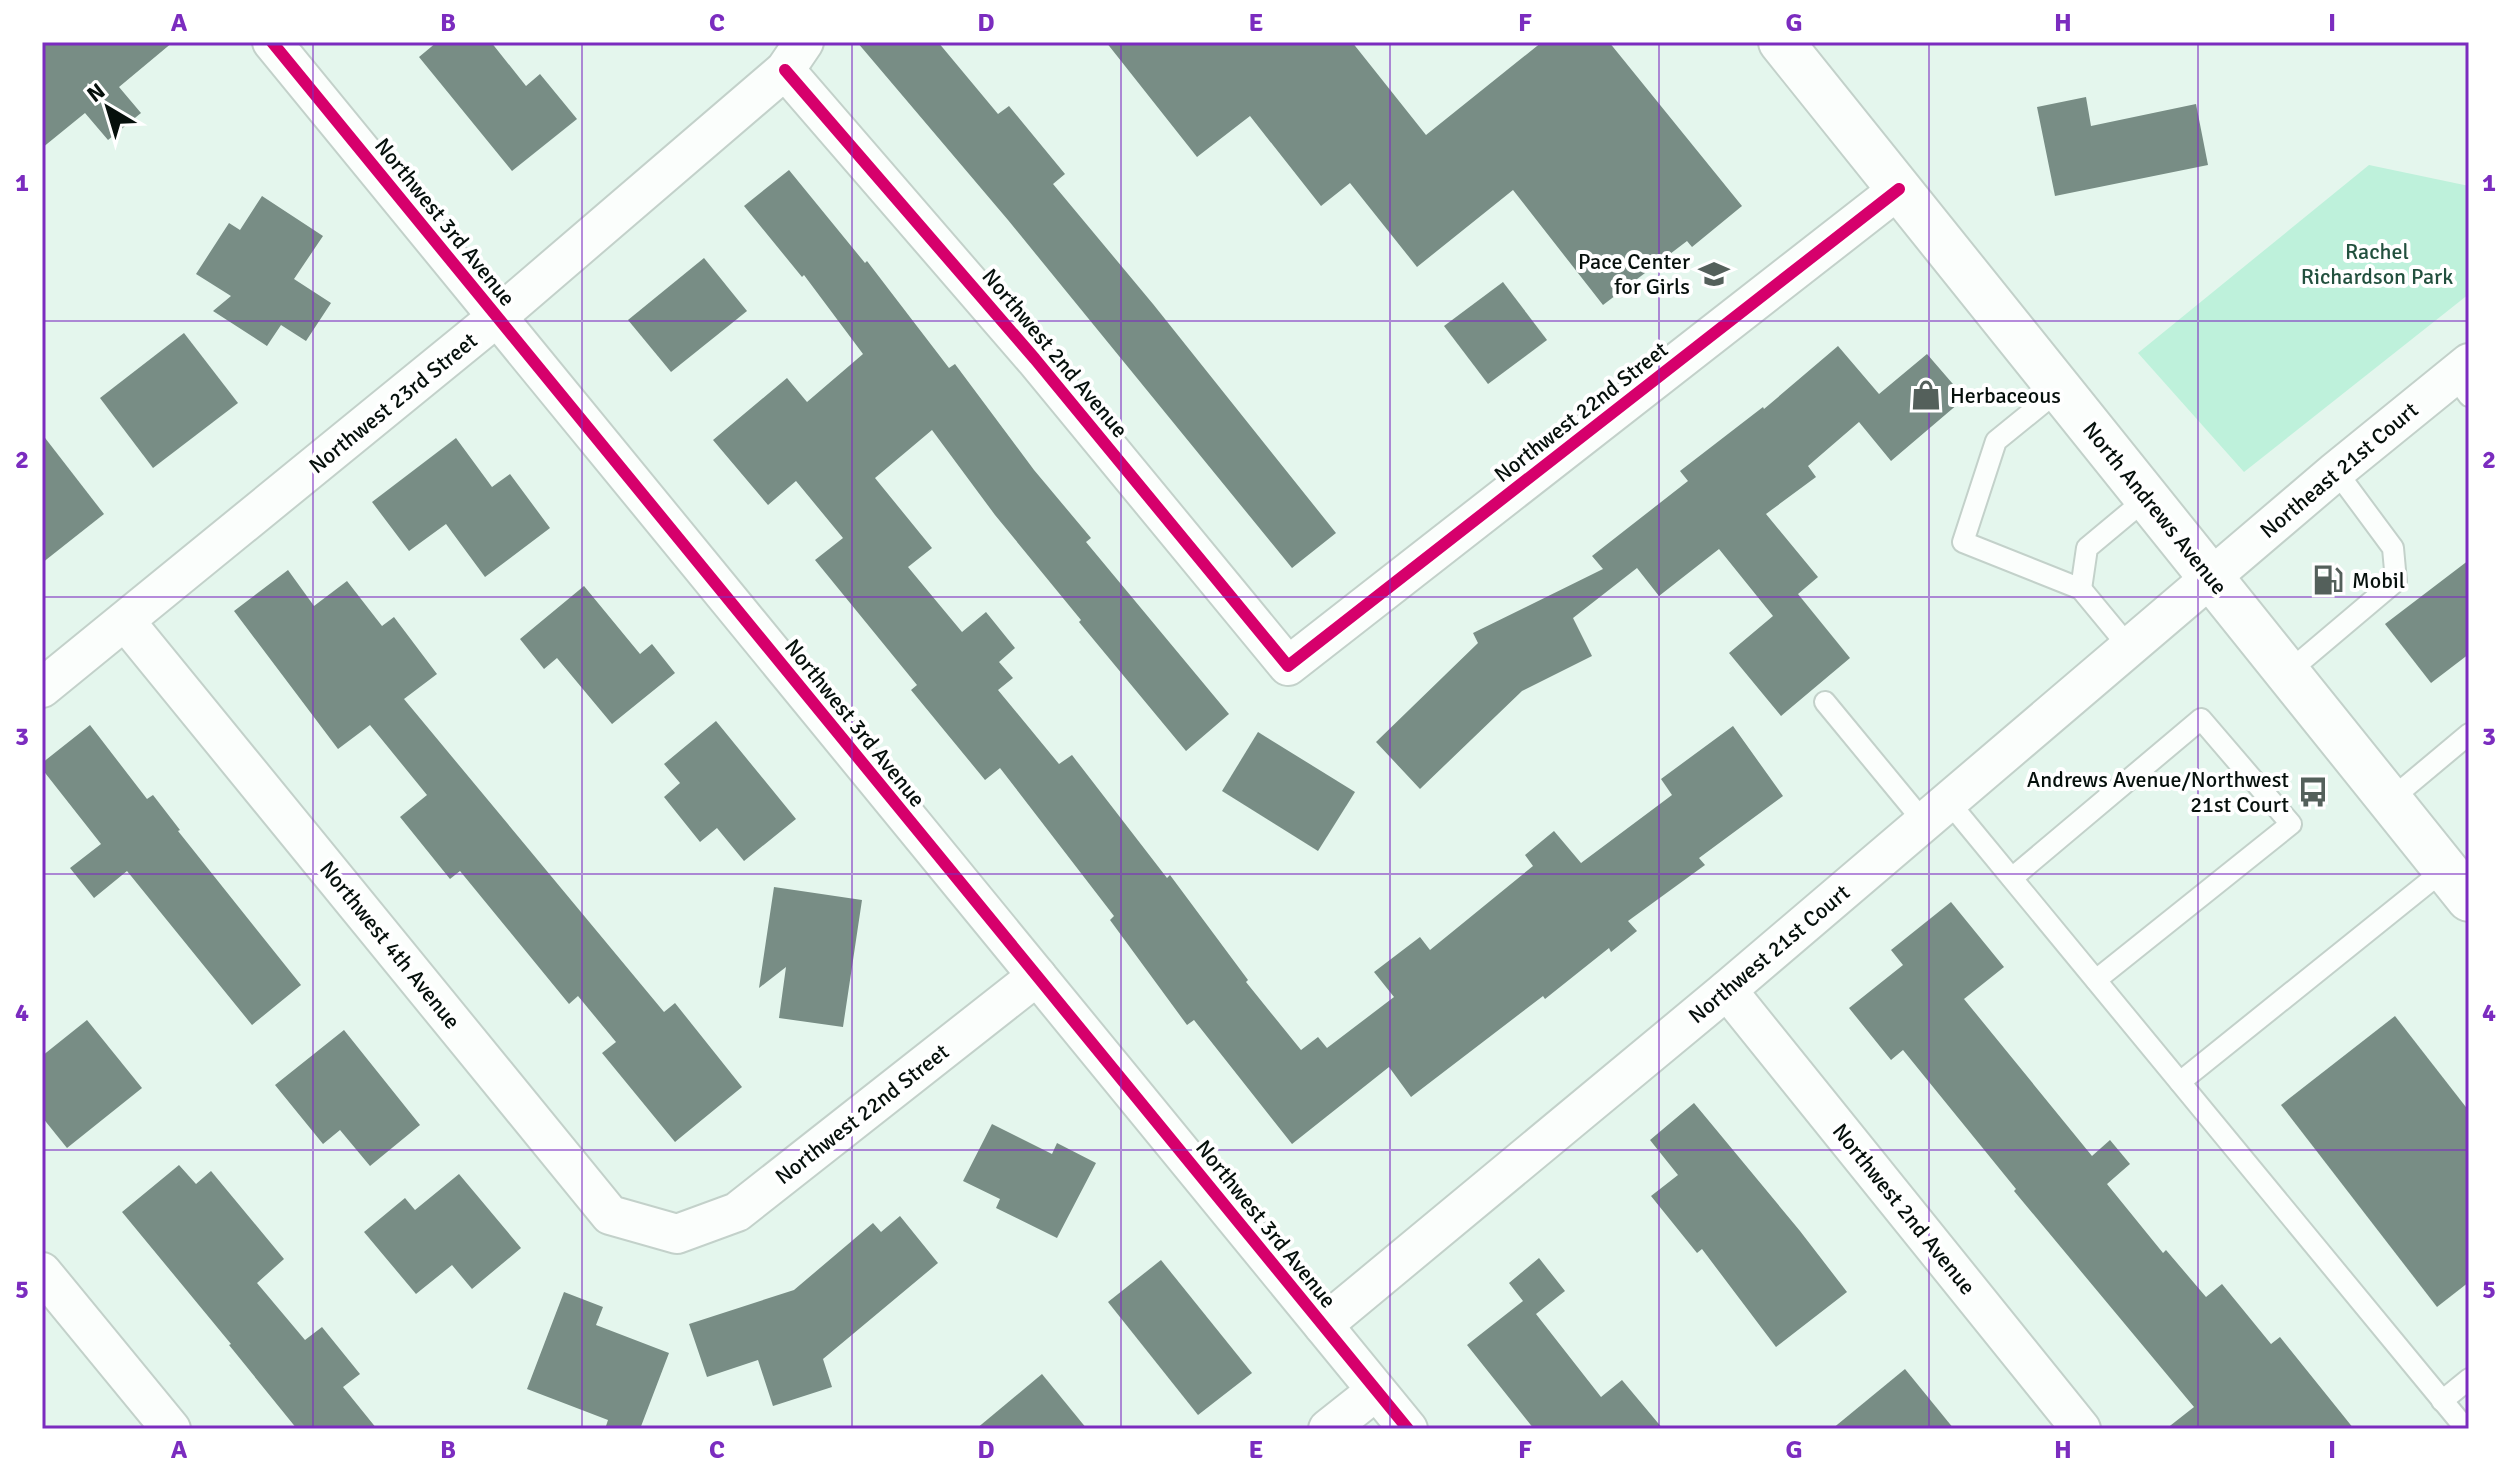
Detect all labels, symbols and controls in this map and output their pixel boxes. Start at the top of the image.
text: A [171,7,188,39]
text: B [440,7,456,39]
text: C [709,7,725,39]
text: D [977,7,995,39]
text: E [1249,7,1263,39]
text: F [1518,7,1532,39]
text: G [1785,7,1803,39]
text: H [2054,7,2072,39]
text: I [2328,7,2336,39]
north arrow [68,68,148,148]
text: N [82,77,110,108]
street label: Northwest 3rd Avenue [369,133,521,311]
text: 1 [15,167,29,199]
text: 1 [2482,167,2496,199]
park label: Rachel Richardson Park [2301,238,2453,290]
place label: Pace Center for Girls [1578,248,1690,300]
school or university icon: Pace Center for Girls [1697,257,1731,291]
street label: Northwest 2nd Avenue [976,263,1134,443]
street label: Northwest 23rd Street [303,327,483,479]
street label: Northwest 22nd Street [1489,336,1673,488]
shop icon: Herbaceous [1909,378,1943,412]
place label: Herbaceous [1950,382,2061,409]
street label: Northeast 21st Court [2255,396,2424,544]
street label: North Andrews Avenue [2077,416,2233,600]
text: 2 [15,444,29,476]
text: 2 [2482,444,2496,476]
fuel station icon: Mobil [2311,563,2345,597]
place label: Mobil [2352,567,2405,594]
street label: Northwest 3rd Avenue [779,634,931,812]
text: 3 [15,721,29,753]
text: 3 [2482,721,2496,753]
place label: Andrews Avenue/Northwest 21st Court [2027,766,2289,818]
bus stop icon: Andrews Avenue/Northwest 21st Court [2296,775,2330,809]
street label: Northwest 4th Avenue [314,856,466,1034]
street label: Northwest 21st Court [1683,879,1855,1029]
text: 4 [15,997,29,1029]
text: 4 [2482,997,2496,1029]
street label: Northwest 22nd Street [770,1038,954,1190]
street label: Northwest 2nd Avenue [1827,1118,1981,1300]
street label: Northwest 3rd Avenue [1190,1135,1342,1313]
text: 5 [15,1274,29,1306]
text: 5 [2482,1274,2496,1306]
text: A [171,1434,188,1466]
text: B [440,1434,456,1466]
text: C [709,1434,725,1466]
text: D [977,1434,995,1466]
text: E [1249,1434,1263,1466]
text: F [1518,1434,1532,1466]
text: G [1785,1434,1803,1466]
text: H [2054,1434,2072,1466]
text: I [2328,1434,2336,1466]

